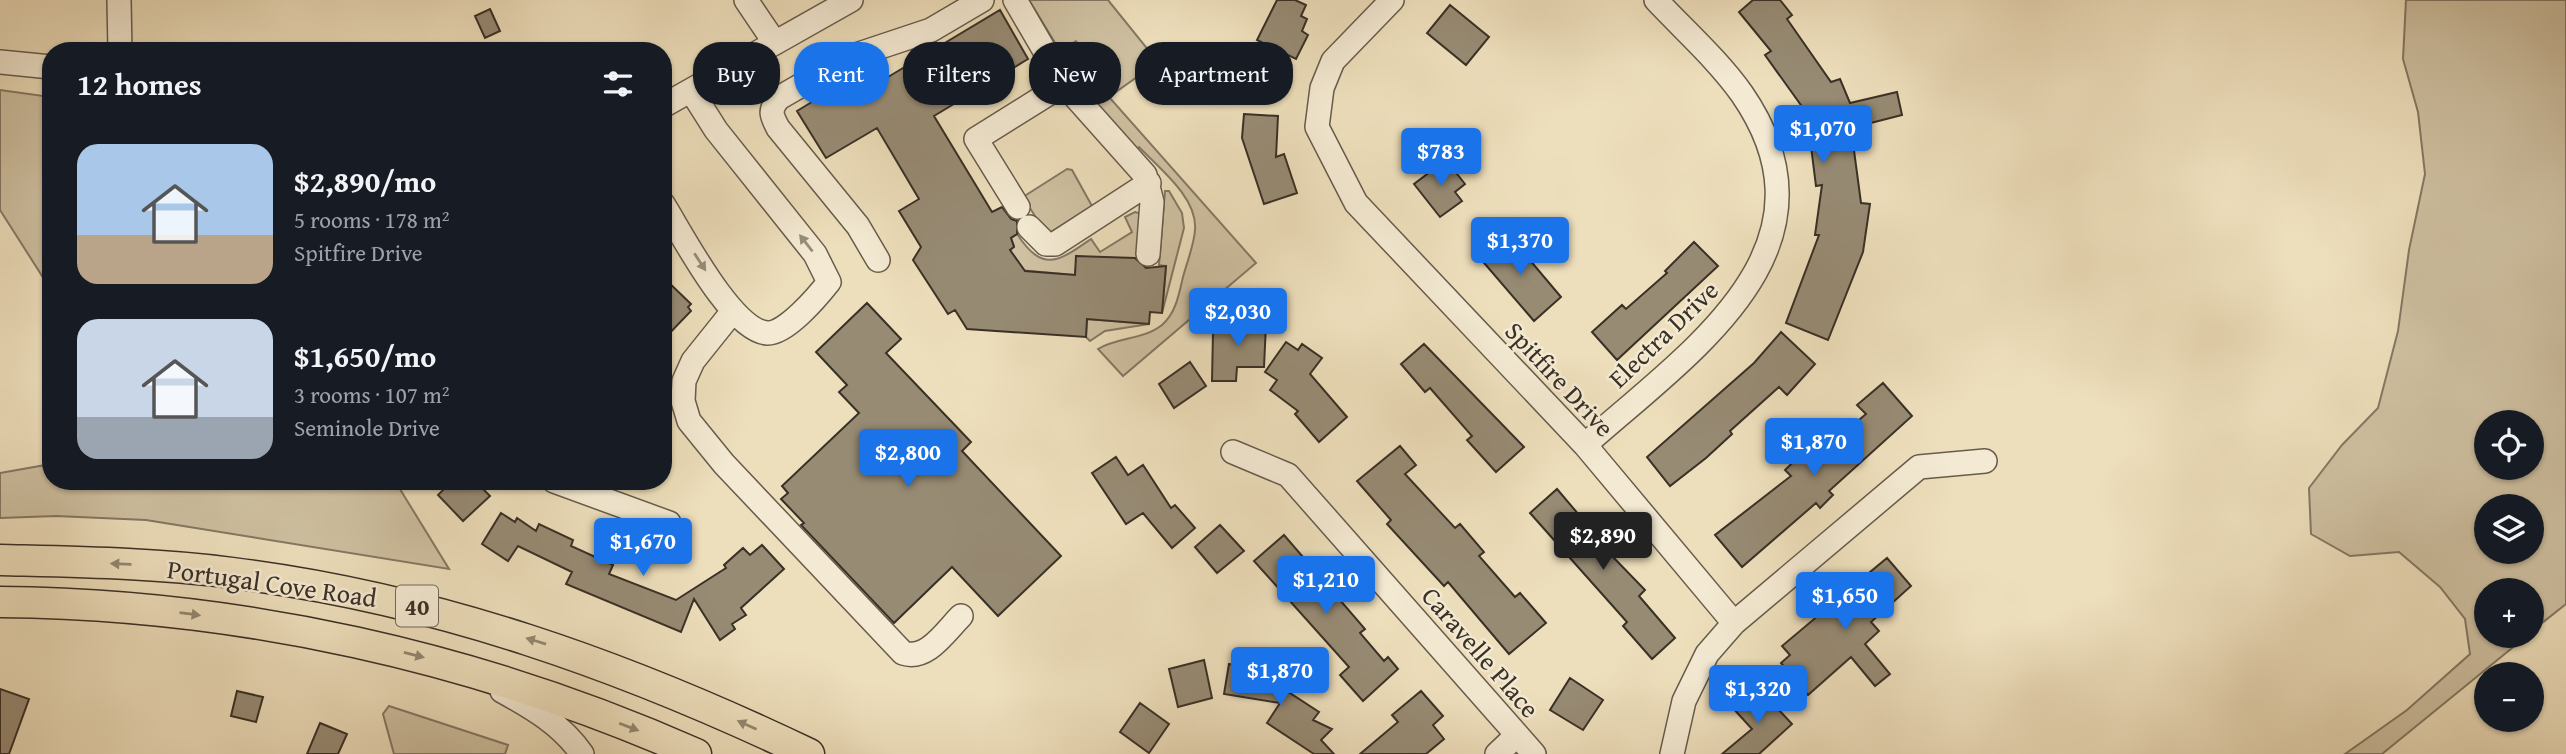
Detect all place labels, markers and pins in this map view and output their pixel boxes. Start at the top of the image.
pin: $1,070 [1766,106,1880,165]
pin: $783 [1400,128,1482,188]
pin: $1,370 [1463,218,1577,277]
pin: $2,030 [1181,288,1295,348]
pin: $1,870 [1757,419,1871,478]
pin: $2,800 [851,430,965,489]
pin: $2,890 [1546,512,1660,572]
pin: $1,670 [586,518,700,578]
pin: $1,210 [1269,556,1383,616]
pin: $1,650 [1788,572,1902,632]
pin: $1,870 [1223,648,1337,707]
pin: $1,320 [1701,666,1815,725]

